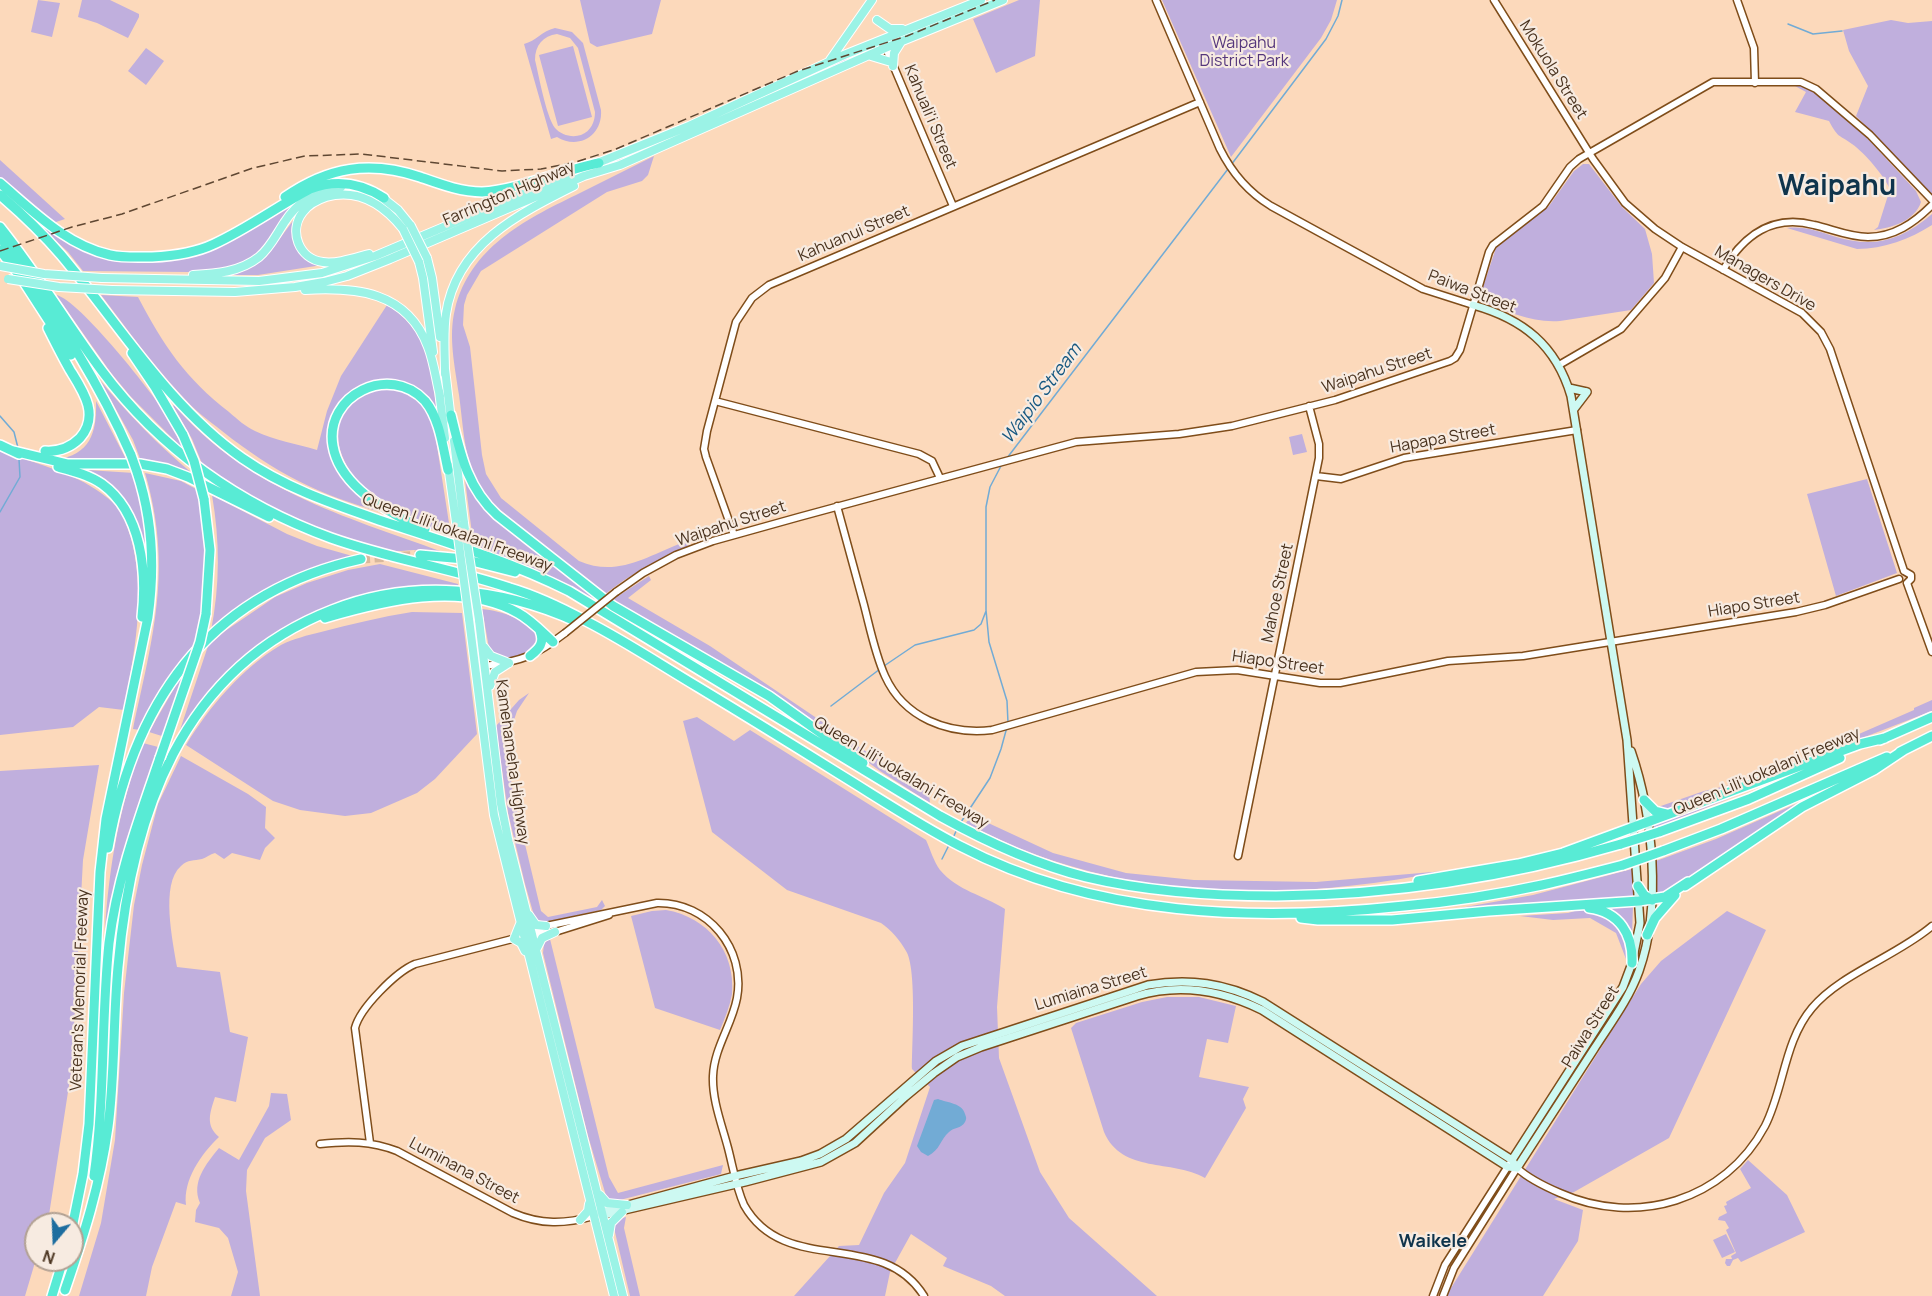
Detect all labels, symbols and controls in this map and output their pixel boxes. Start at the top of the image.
street label: Mokuola Street [1515,17,1591,123]
park label: Waipahu District Park [1199,34,1289,72]
street label: Kahuali'i Street [899,62,961,172]
street label: Farrington Highway [440,158,578,230]
district label: Waipahu [1778,170,1896,204]
street label: Kahuanui Street [795,202,913,266]
street label: Managers Drive [1711,242,1819,316]
street label: Paiwa Street [1425,266,1519,318]
water label: Waipio Stream [997,340,1087,448]
street label: Waipahu Street [1320,344,1434,398]
street label: Hapapa Street [1389,420,1497,458]
street label: Queen Liliʻuokalani Freeway [359,490,555,576]
street label: Waipahu Street [674,497,788,551]
street label: Mahoe Street [1258,542,1298,644]
street label: Hiapo Street [1707,588,1801,622]
street label: Hiapo Street [1231,647,1325,679]
street label: Kamehameha Highway [491,678,533,846]
street label: Queen Liliʻuokalani Freeway [810,713,992,833]
street label: Queen Liliʻuokalani Freeway [1671,724,1863,820]
street label: Veteran's Memorial Freeway [67,889,93,1091]
street label: Lumiaina Street [1033,963,1149,1015]
street label: Paiwa Street [1558,983,1624,1071]
street label: Luminana Street [406,1134,522,1208]
north arrow [24,1212,84,1272]
district label: Waikele [1399,1231,1467,1253]
text: N [40,1245,58,1269]

